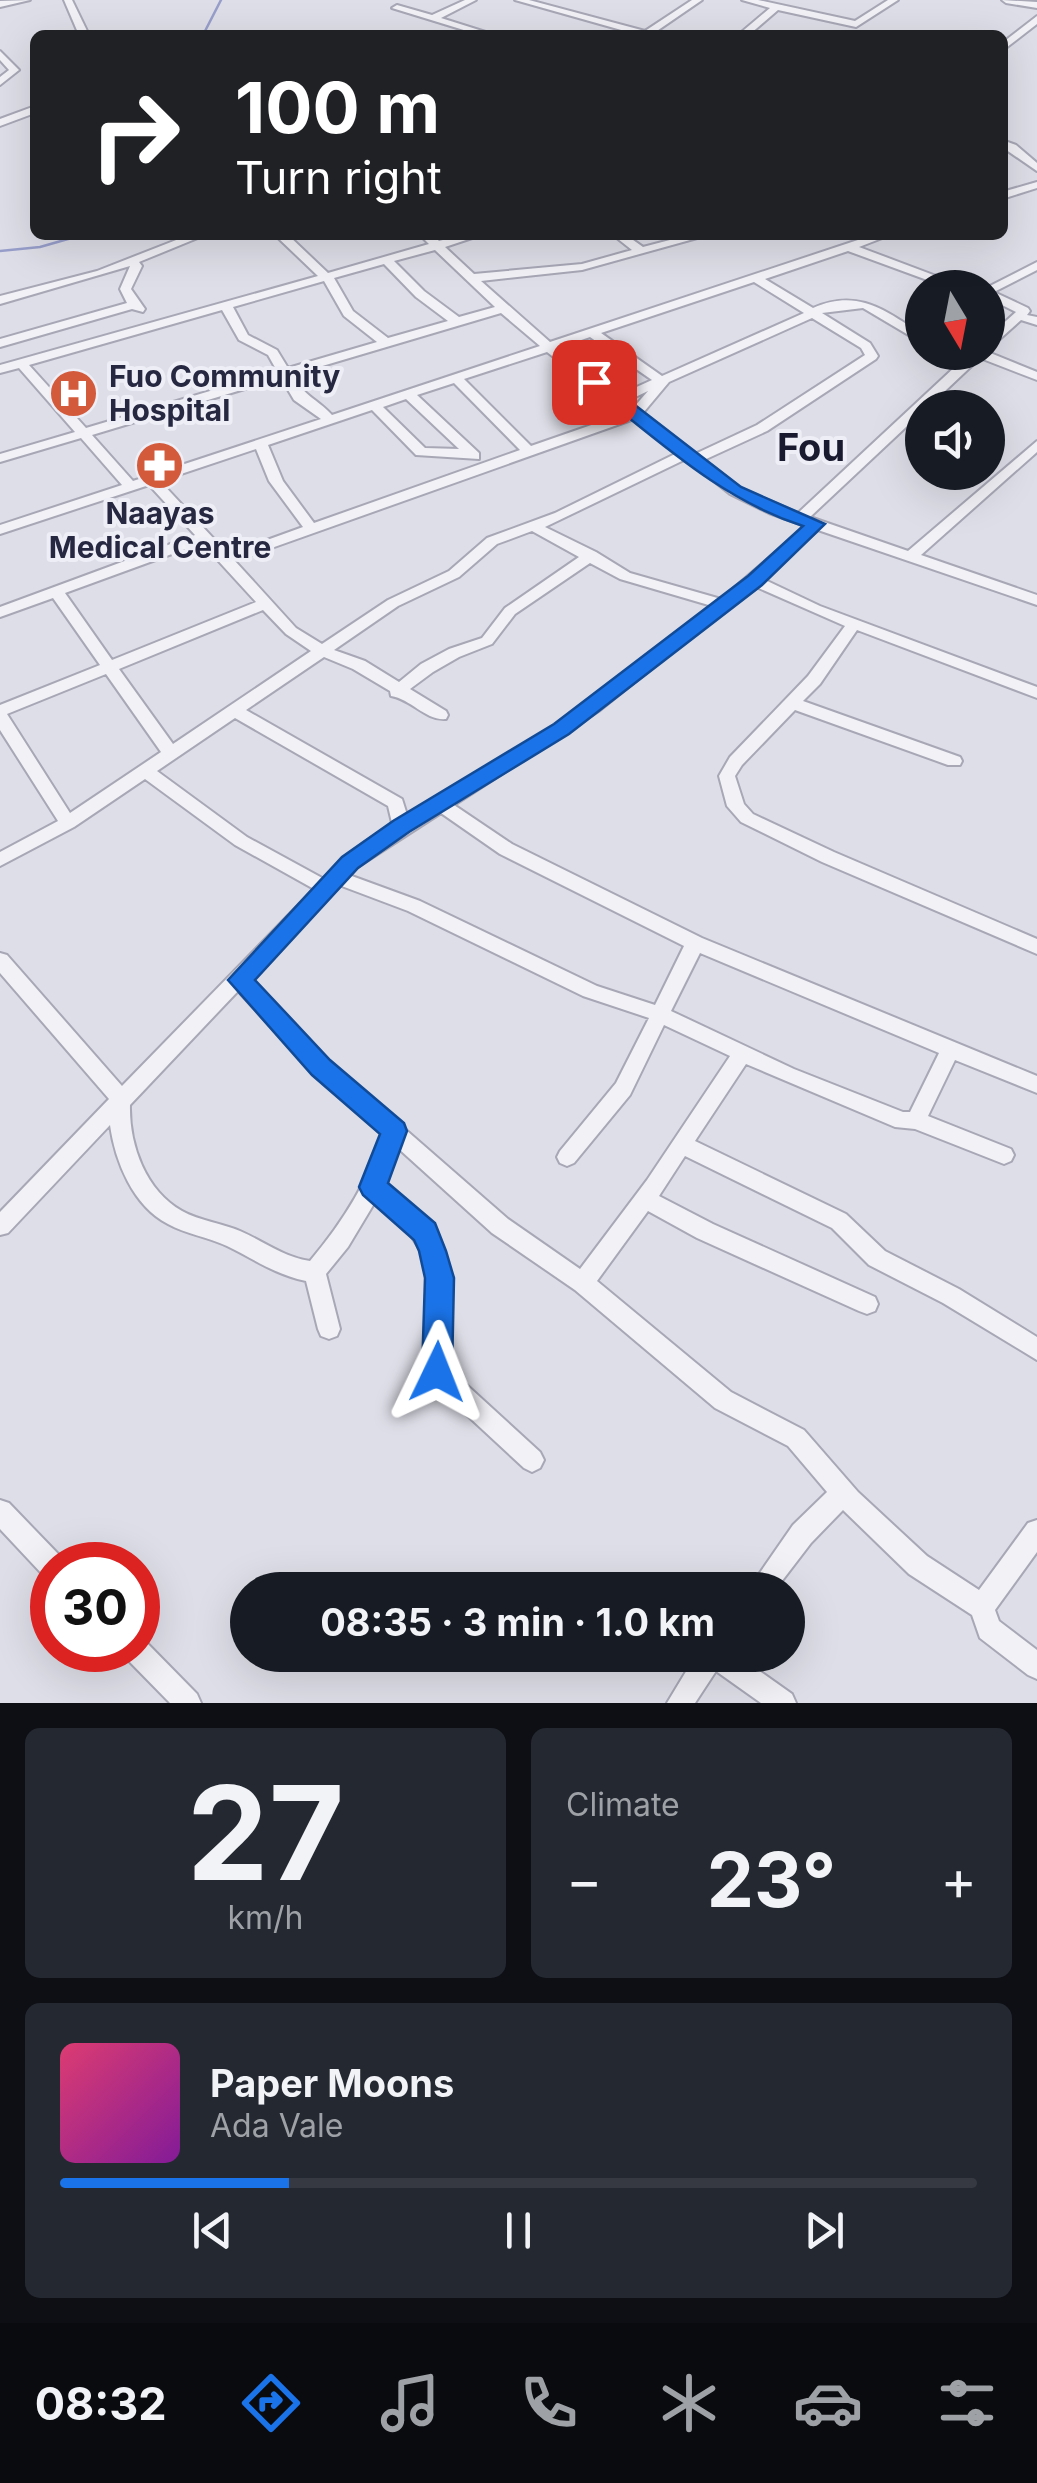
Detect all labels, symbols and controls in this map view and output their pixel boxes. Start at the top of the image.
text: 100 m [235,65,440,150]
icon: right [70,70,200,200]
text: Turn right [235,150,442,205]
north arrow [905,270,1005,370]
map controls [905,270,1005,490]
pin [552,340,637,425]
icon: arrive [567,355,622,410]
place label: Fuo Community Hospital [109,358,340,428]
hospital icon: Fuo Community Hospital [48,368,100,420]
button: sound [905,390,1005,490]
district label: Fou [777,424,845,470]
pharmacy icon: Naayas Medical Centre [134,439,186,491]
place label: Naayas Medical Centre [49,495,271,565]
position arrow [385,1320,489,1424]
speed limit sign: 30 [30,1542,160,1672]
text: 08:35 · 3 min · 1.0 km [320,1599,715,1645]
text: 27 [187,1754,344,1911]
text: Climate [566,1785,680,1824]
text: 23° [707,1834,836,1925]
text: − [566,1847,602,1913]
text: + [941,1847,977,1913]
text: km/h [227,1898,304,1937]
text: Paper Moons [210,2060,454,2106]
text: Ada Vale [210,2106,343,2145]
icon: previous [185,2203,240,2258]
icon: pause [491,2203,546,2258]
icon: next [797,2203,852,2258]
icon: directions [236,2368,306,2438]
icon: music [375,2368,445,2438]
icon: phone [514,2368,584,2438]
icon: climate [654,2368,724,2438]
icon: car [793,2368,863,2438]
icon: filters [932,2368,1002,2438]
text: 08:32 [35,2376,167,2431]

